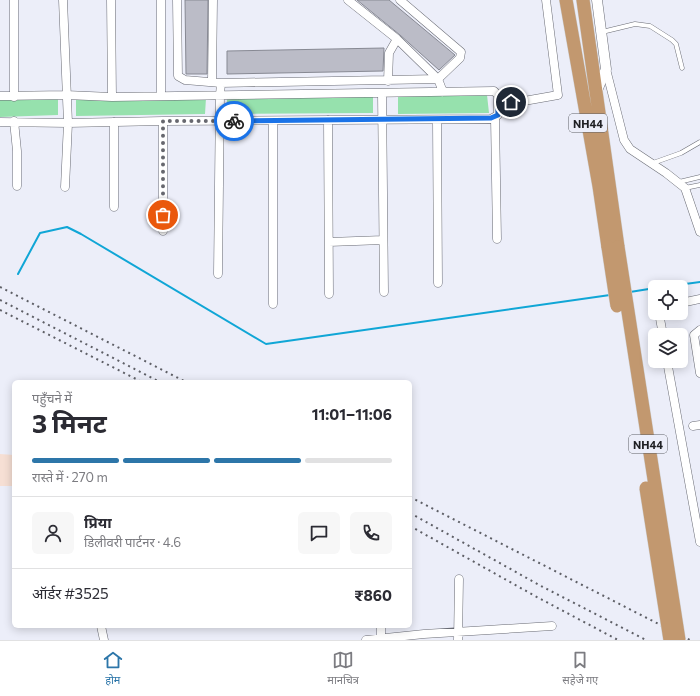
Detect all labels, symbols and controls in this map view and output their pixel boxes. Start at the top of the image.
pin [494,85,528,119]
icon: home [500,91,522,113]
courier [214,101,254,141]
icon: bike [223,110,245,132]
road number: NH44 [569,114,607,132]
pin [146,198,180,232]
icon: bag [152,204,174,226]
map controls [648,280,688,368]
button: locate [648,280,688,320]
button: layers [648,328,688,368]
text: पहुँचने में [32,390,72,406]
text: 11:01–11:06 [312,405,392,423]
text: 3 मिनट [32,407,107,438]
road number: NH44 [629,435,667,453]
text: रास्ते में · 270 m [32,469,108,485]
button: person [32,512,74,554]
button: chat [298,512,340,554]
button: phone [350,512,392,554]
text: प्रिया [84,513,112,531]
text: डिलीवरी पार्टनर · 4.6 [84,534,181,550]
text: ऑर्डर #3525 [32,584,109,602]
text: ₹860 [354,586,392,604]
tab: होम [102,649,124,688]
tab: मानचित्र [327,649,359,688]
tab: सहेजे गए [562,649,598,688]

